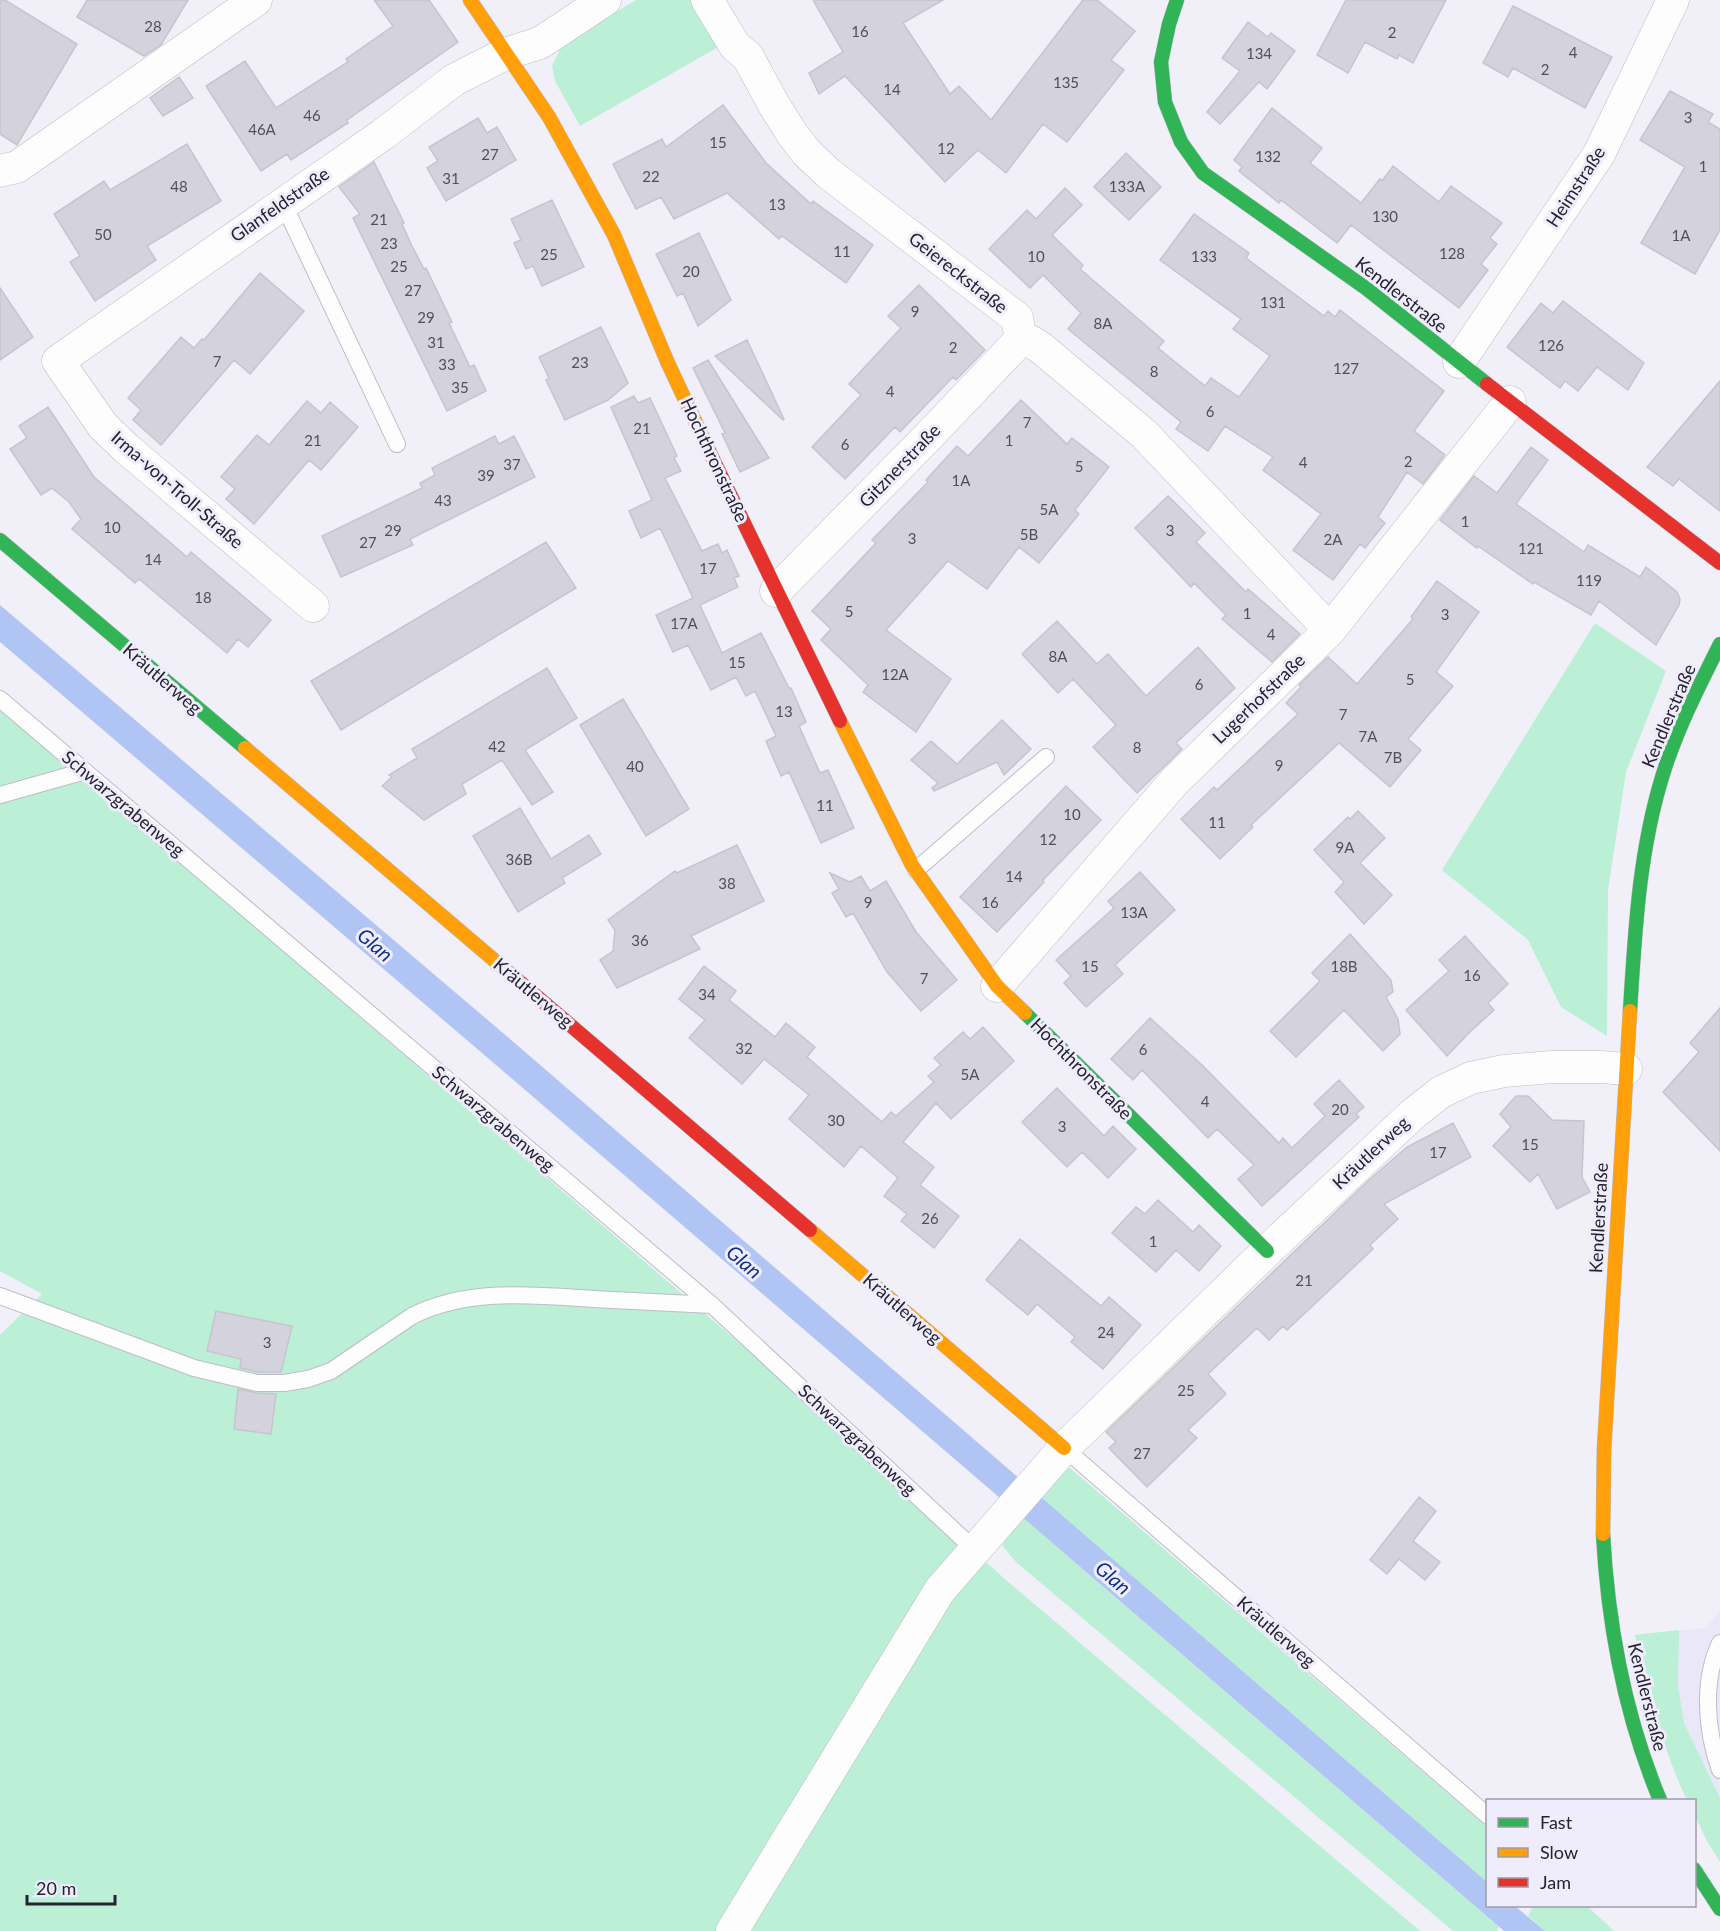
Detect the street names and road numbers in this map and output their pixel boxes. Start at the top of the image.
street label: Heimstraße [1541,142,1609,231]
street label: Glanfeldstraße [226,162,333,246]
street label: Geiereckstraße [905,227,1012,318]
street label: Kendlerstraße [1351,251,1452,337]
street label: Hochthronstraße [676,394,753,525]
street label: Gitznerstraße [854,419,945,512]
street label: Irma-von-Troll-Straße [107,426,248,553]
street label: Kräutlerweg [119,638,206,718]
street label: Lugerhofstraße [1208,649,1309,748]
street label: Kendlerstraße [1636,660,1700,771]
street label: Schwarzgrabenweg [58,746,189,861]
street label: Kräutlerweg [489,953,578,1032]
street label: Hochthronstraße [1026,1013,1137,1124]
street label: Schwarzgrabenweg [428,1061,559,1176]
street label: Kräutlerweg [1327,1111,1413,1193]
street label: Kendlerstraße [1584,1162,1612,1274]
street label: Kräutlerweg [859,1268,946,1348]
street label: Schwarzgrabenweg [794,1379,921,1500]
street label: Kräutlerweg [1233,1591,1320,1671]
street label: Kendlerstraße [1624,1640,1672,1753]

